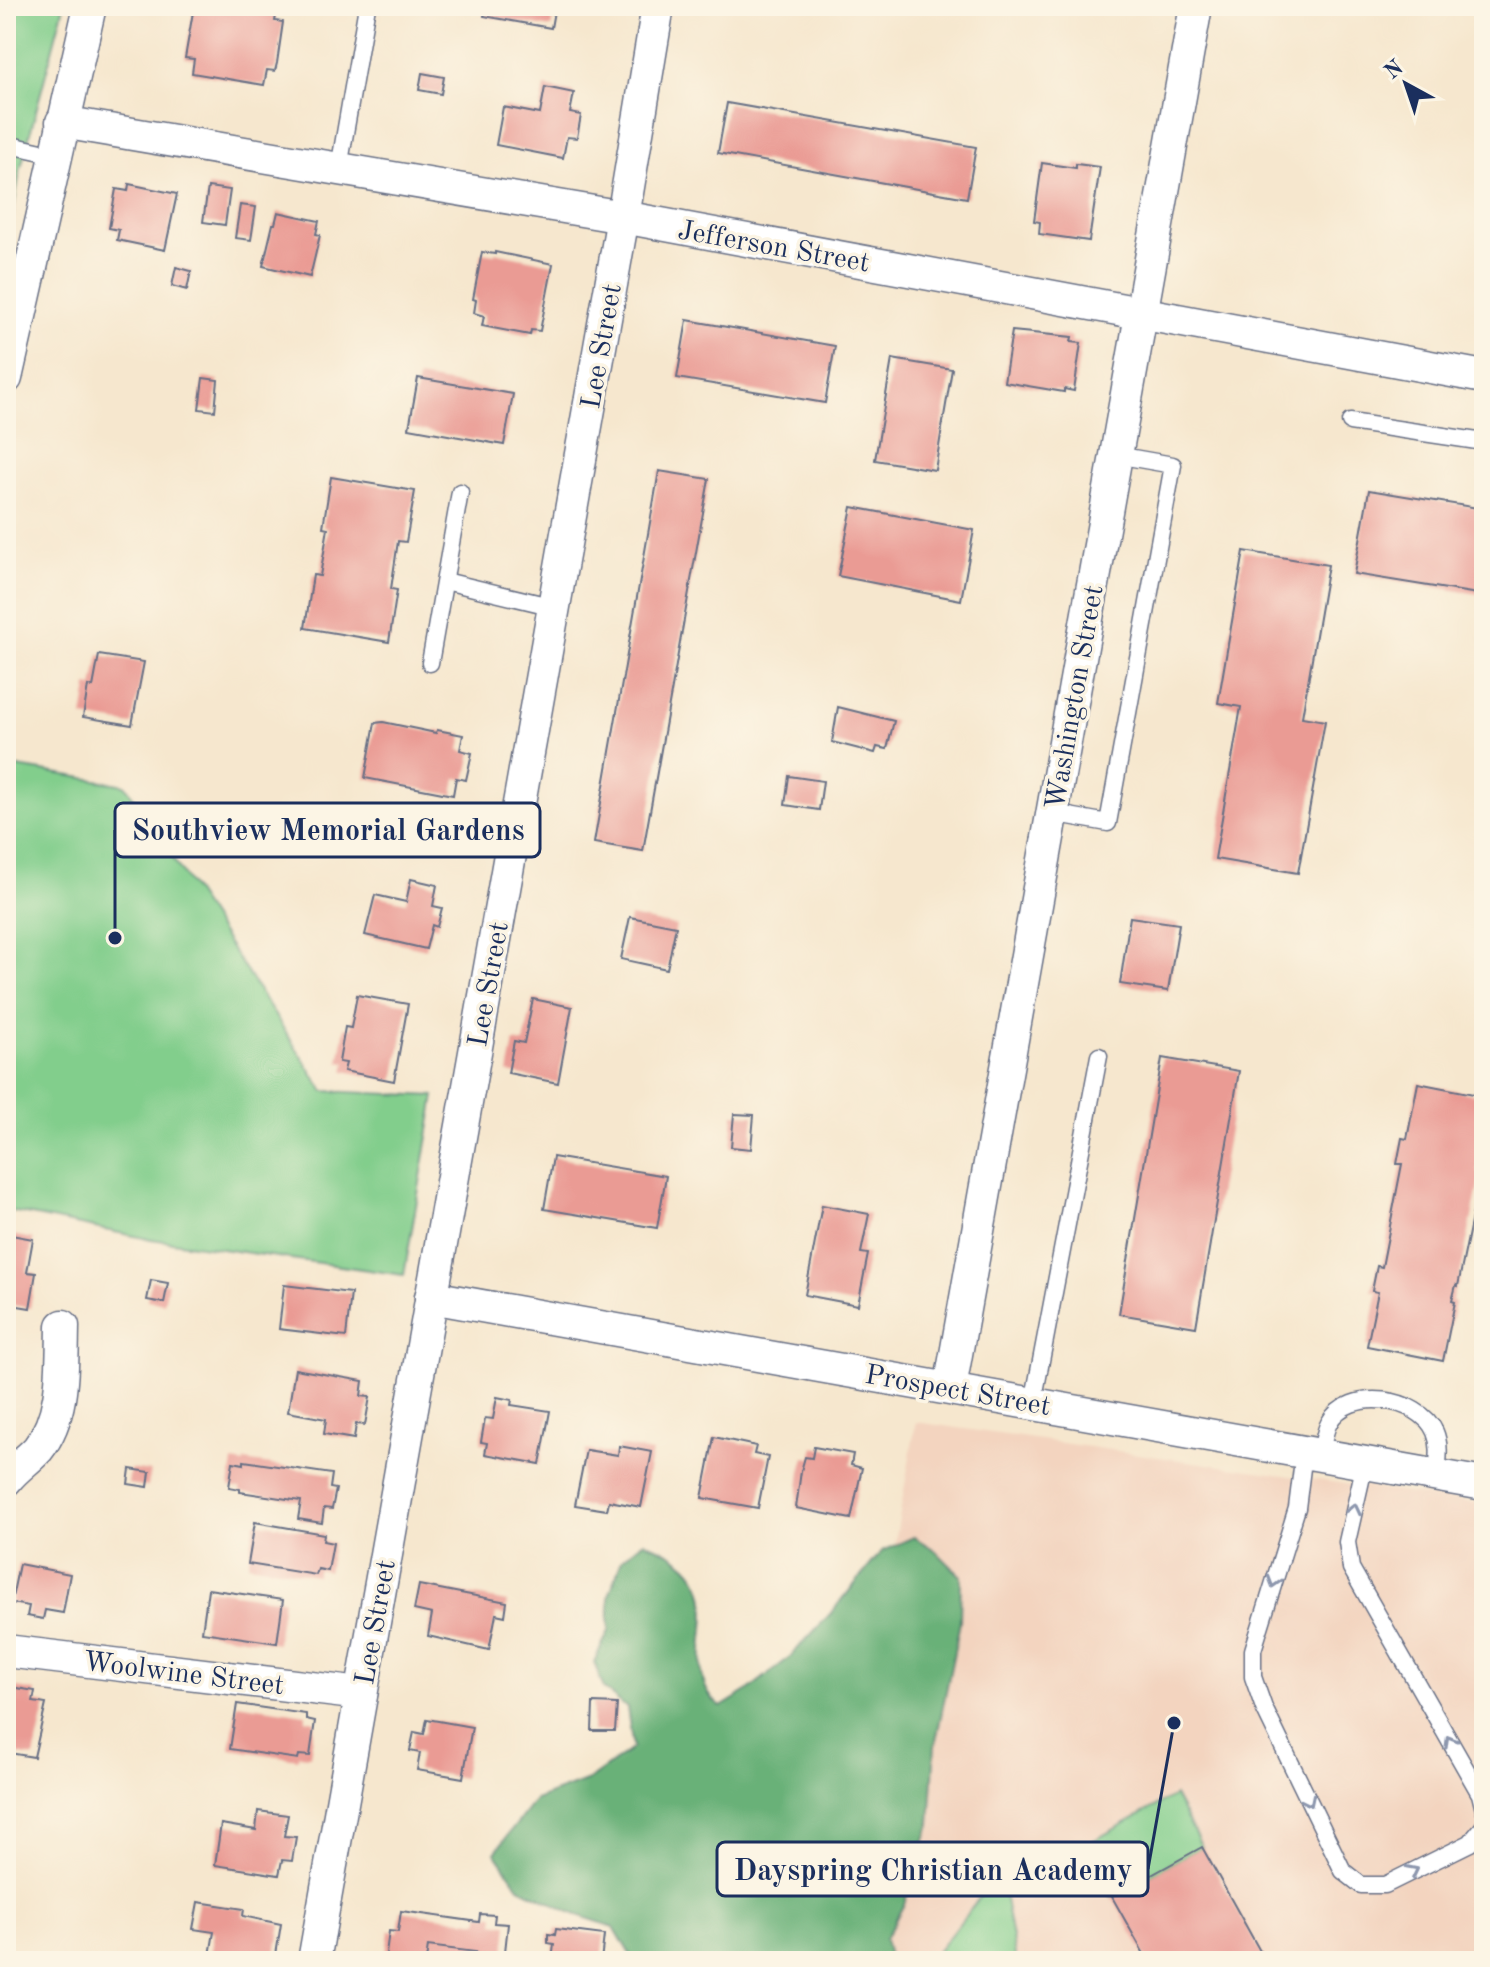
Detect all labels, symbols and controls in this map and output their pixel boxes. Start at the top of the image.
north arrow [1366,44,1446,124]
text: N [1381,56,1408,84]
street label: Jefferson Street [675,217,871,279]
street label: Lee Street [578,282,628,411]
street label: Washington Street [1042,583,1109,812]
callout: Southview Memorial Gardens [115,803,540,857]
text: Southview Memorial Gardens [131,817,525,847]
street label: Lee Street [465,920,515,1049]
street label: Prospect Street [862,1362,1052,1422]
one-way arrow [1345,1502,1362,1516]
street label: Lee Street [352,1558,402,1687]
one-way arrow [1267,1574,1283,1588]
street label: Woolwine Street [82,1649,286,1701]
one-way arrow [1444,1735,1460,1750]
one-way arrow [1299,1792,1315,1807]
callout: Dayspring Christian Academy [717,1842,1148,1896]
text: Dayspring Christian Academy [734,1857,1132,1887]
one-way arrow [1405,1865,1420,1881]

